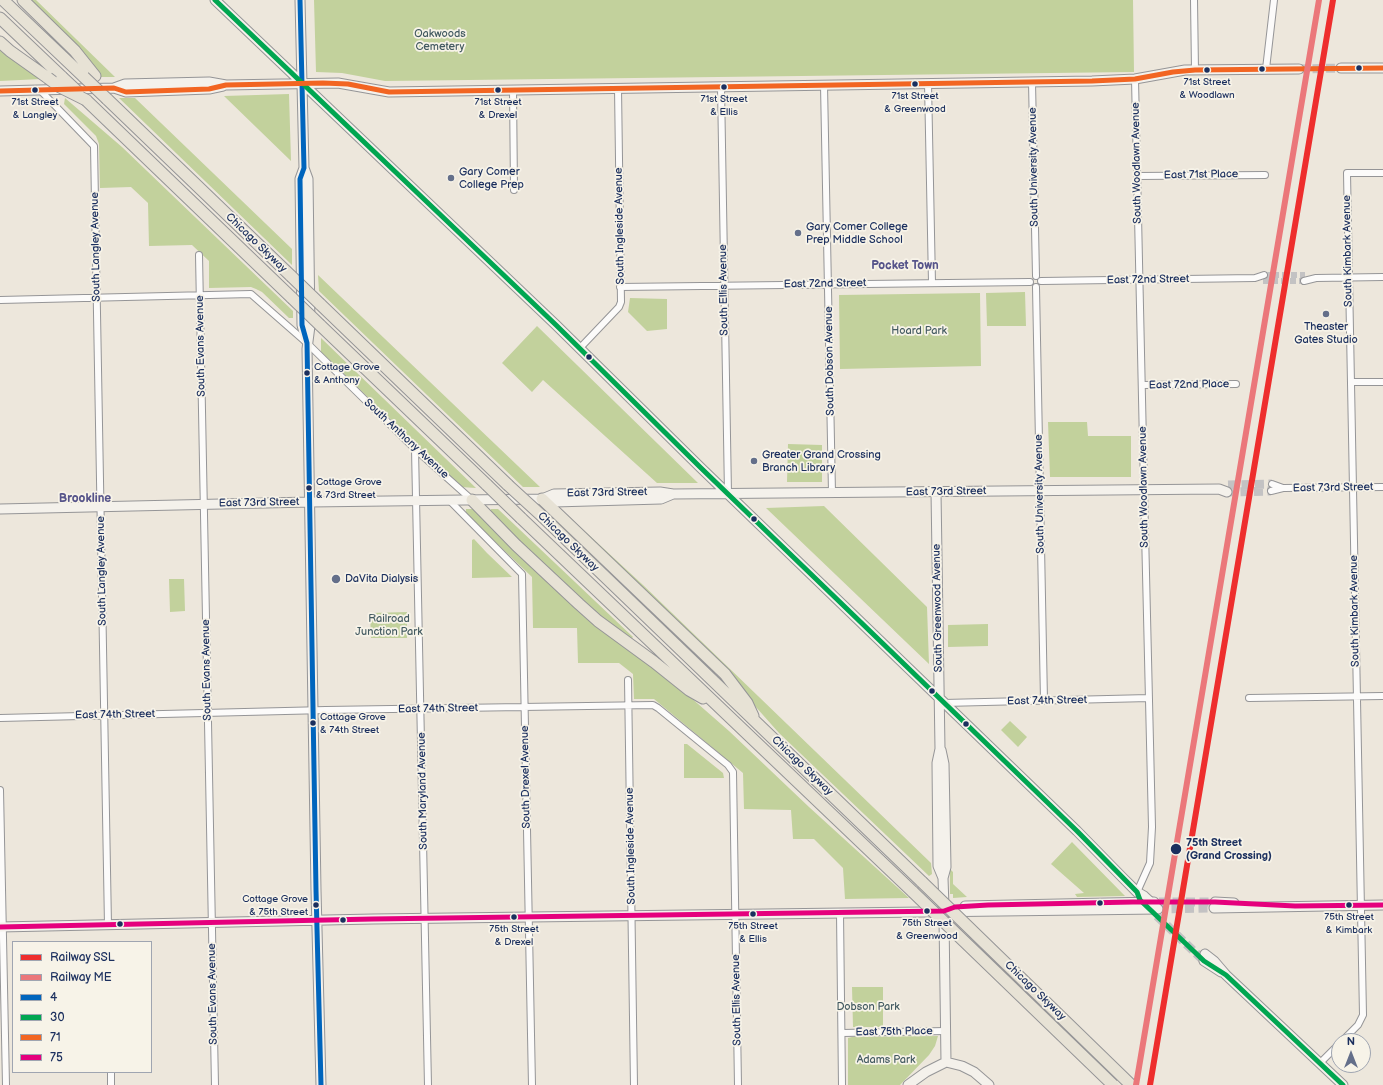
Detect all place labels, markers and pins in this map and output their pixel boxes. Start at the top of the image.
unlabelled marker [1354,63,1364,73]
unlabelled marker [1257,64,1267,74]
marker: 71st Street & Woodlawn [1202,65,1212,75]
place label: 71st Street & Woodlawn [1179,76,1235,100]
marker: 71st Street & Greenwood [910,79,920,89]
marker: 71st Street & Ellis [719,82,729,92]
marker: 71st Street & Langley [30,85,40,95]
marker: 71st Street & Drexel [493,85,503,95]
place label: 71st Street & Greenwood [884,90,946,114]
place label: 71st Street & Ellis [701,93,747,116]
place label: 71st Street & Langley [12,96,58,120]
place label: 71st Street & Drexel [475,96,521,120]
place label: Gary Comer College Prep [459,165,524,191]
marker: Gary Comer College Prep [446,173,456,183]
place label: Gary Comer College Prep Middle School [806,220,908,246]
marker: Gary Comer College Prep Middle School [793,228,803,238]
marker: Theaster Gates Studio [1321,309,1331,319]
place label: Theaster Gates Studio [1294,320,1358,346]
unlabelled marker [584,352,594,362]
place label: Cottage Grove & Anthony [314,361,380,384]
marker: Cottage Grove & Anthony [302,368,312,378]
place label: Greater Grand Crossing Branch Library [762,448,881,474]
marker: Greater Grand Crossing Branch Library [749,456,759,466]
place label: Cottage Grove & 73rd Street [316,476,382,500]
marker: Cottage Grove & 73rd Street [304,483,314,493]
unlabelled marker [749,514,759,524]
place label: DaVita Dialysis [345,572,418,586]
marker: DaVita Dialysis [330,573,342,585]
unlabelled marker [927,686,937,696]
place label: Cottage Grove & 74th Street [320,711,386,734]
marker: Cottage Grove & 74th Street [308,718,318,728]
unlabelled marker [961,719,971,729]
place label: 75th Street (Grand Crossing) [1186,836,1272,862]
marker: 75th Street (Grand Crossing) [1169,842,1183,856]
place label: Cottage Grove & 75th Street [242,893,308,916]
unlabelled marker [1095,898,1105,908]
marker: Cottage Grove & 75th Street [311,900,321,910]
marker: 75th Street & Kimbark [1344,900,1354,910]
marker: 75th Street & Greenwood [922,906,932,916]
marker: 75th Street & Ellis [748,909,758,919]
place label: 75th Street & Kimbark [1324,911,1374,934]
marker: 75th Street & Drexel [509,912,519,922]
unlabelled marker [338,915,348,925]
place label: 75th Street & Greenwood [896,917,958,940]
unlabelled marker [115,919,125,929]
place label: 75th Street & Ellis [728,920,778,944]
place label: 75th Street & Drexel [489,923,539,946]

